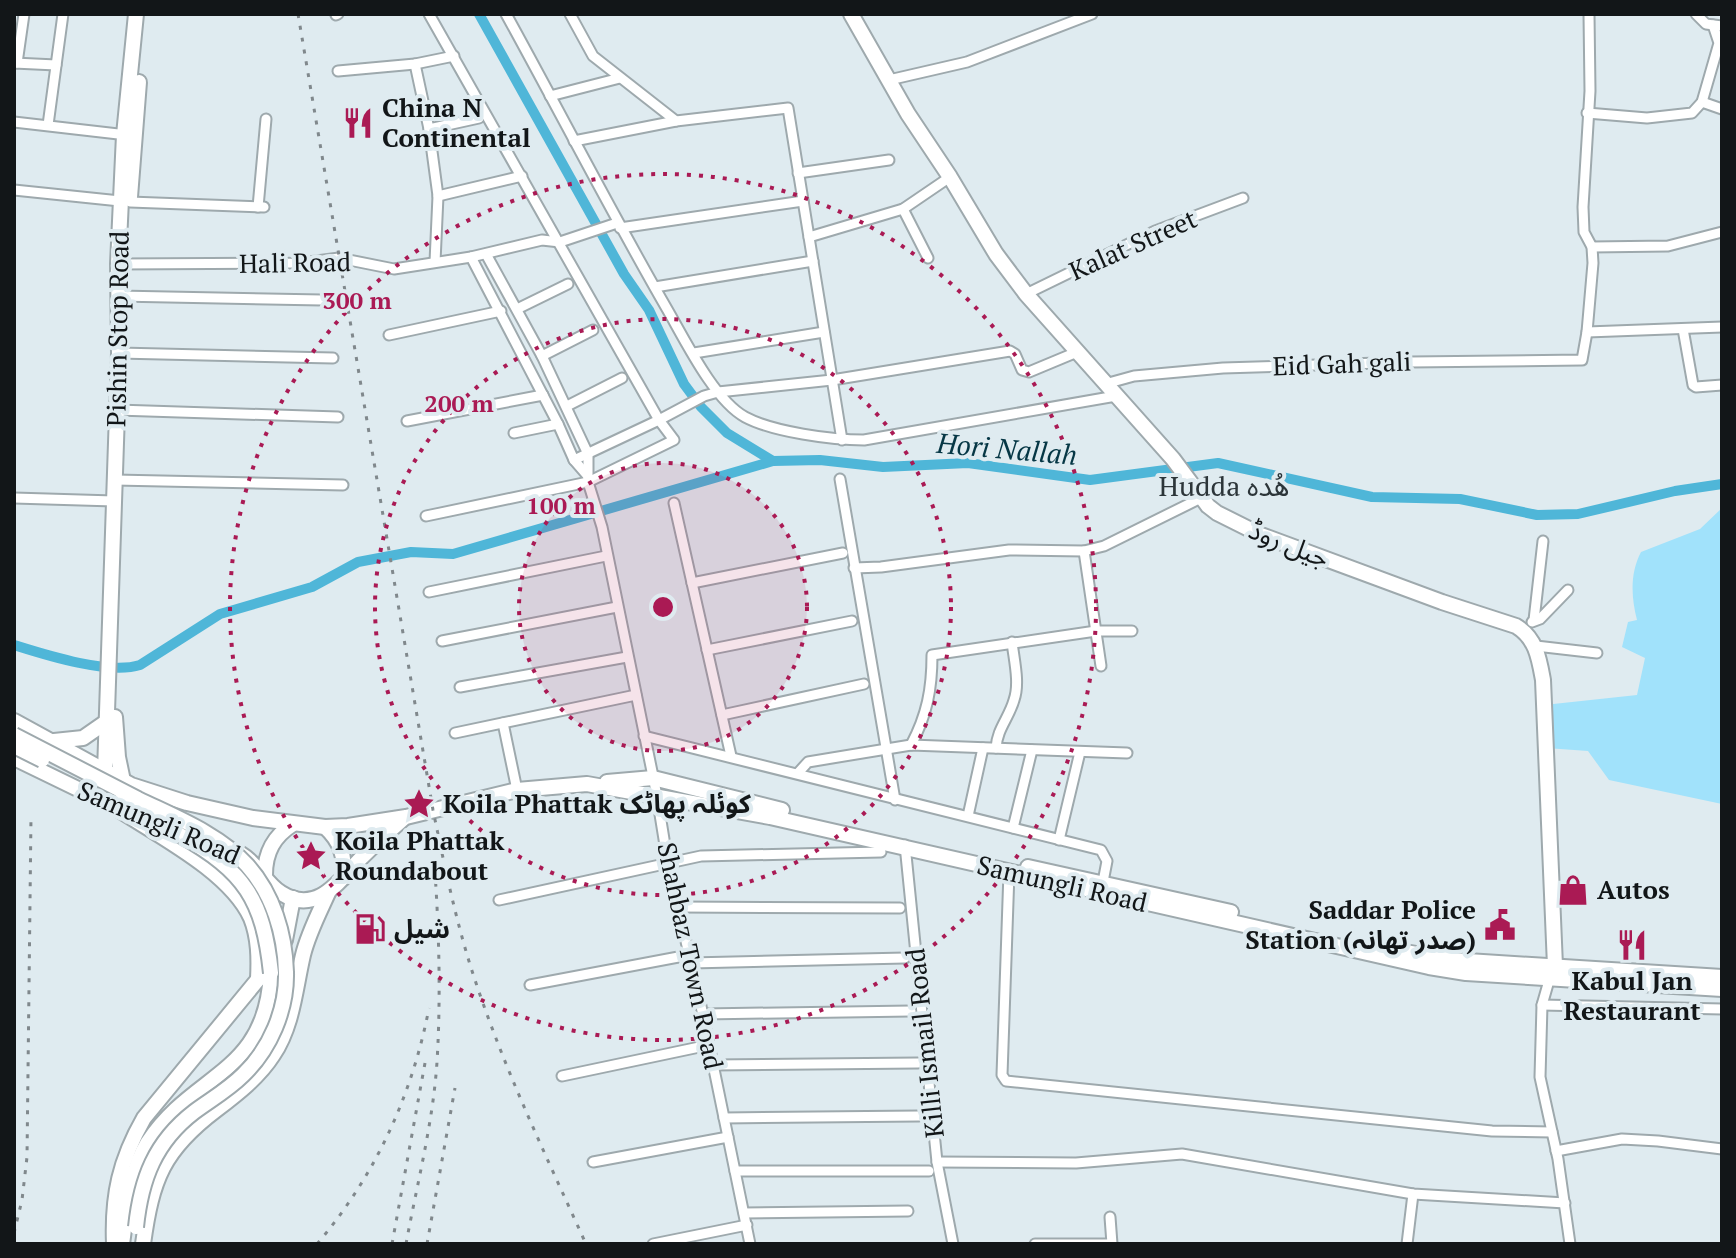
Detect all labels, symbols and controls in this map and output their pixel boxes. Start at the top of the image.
place label: China N Continental [382,90,531,154]
restaurant icon: China N Continental [341,106,375,140]
street label: Kalat Street [1063,201,1202,287]
street label: Pishin Stop Road [98,230,136,427]
street label: Hali Road [239,244,351,280]
text: 300 m [322,284,392,316]
street label: Eid Gah gali [1272,344,1412,382]
text: 200 m [424,387,494,419]
water label: Hori Nallah [934,424,1079,473]
district label: Hudda ھُدہ [1159,467,1289,504]
text: 100 m [526,489,596,521]
street label: جیل روڈ [1244,512,1335,575]
centre of rings [649,593,677,621]
street label: Samungli Road [73,773,246,872]
place label: Koila Phattak کوئلہ پھاٹک [443,786,752,822]
place icon: Koila Phattak کوئلہ پھاٹک [402,787,436,821]
place label: Koila Phattak Roundabout [335,823,505,887]
place icon: Koila Phattak Roundabout [294,839,328,873]
street label: Shahbaz Town Road [650,839,732,1072]
street label: Samungli Road [974,847,1151,919]
place label: Autos [1597,872,1670,906]
shop icon: Autos [1556,873,1590,907]
place label: Saddar Police Station (صدر تھانہ) [1245,892,1476,956]
public building icon: Saddar Police Station (صدر تھانہ) [1483,908,1517,942]
place label: شیل [394,911,450,945]
fuel station icon: شیل [353,912,387,946]
restaurant icon: Kabul Jan Restaurant [1615,928,1649,962]
street label: Killi Ismail Road [897,947,951,1140]
place label: Kabul Jan Restaurant [1563,963,1701,1027]

